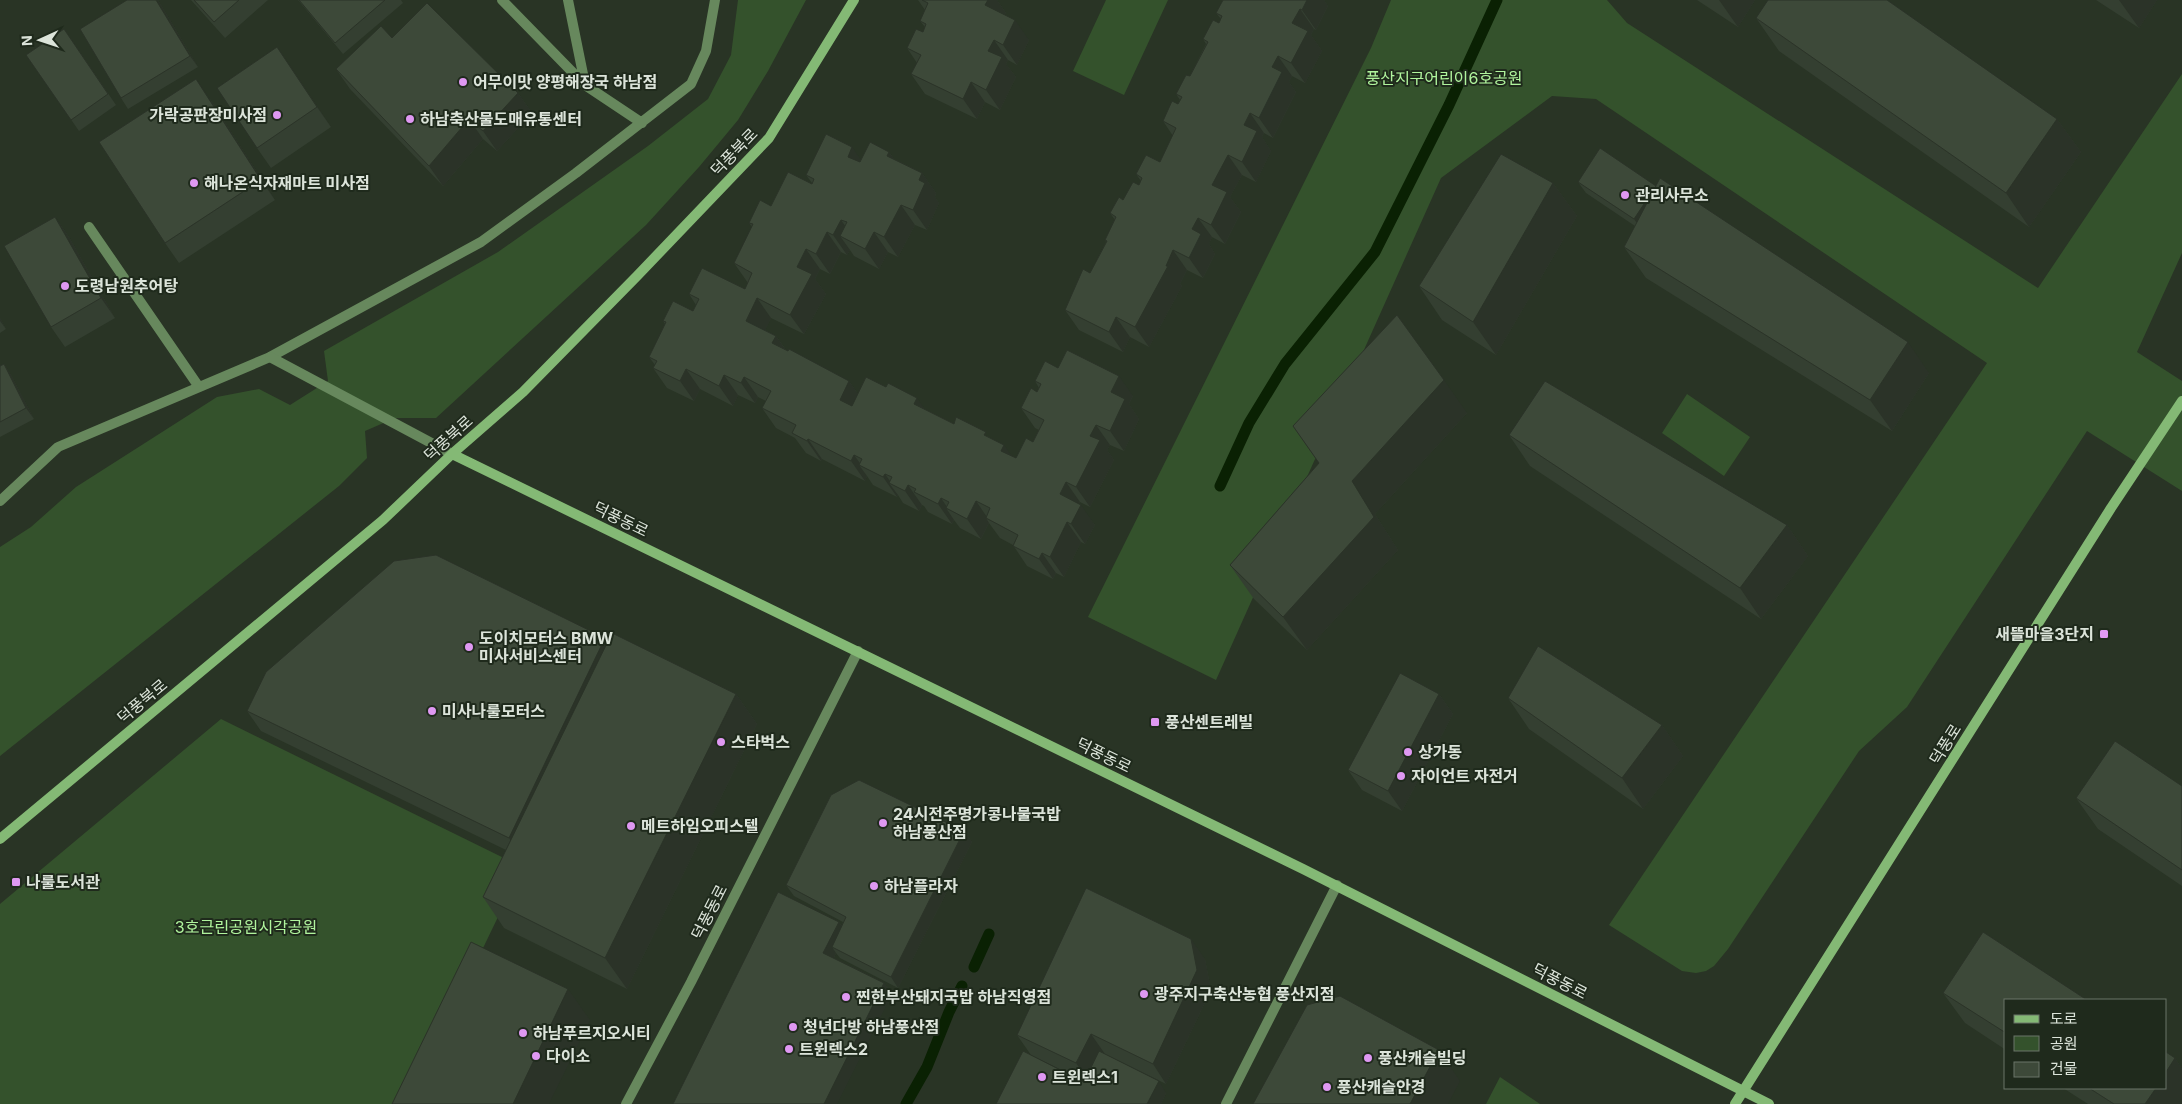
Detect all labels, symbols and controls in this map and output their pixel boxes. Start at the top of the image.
north arrow [15,15,65,65]
text: N [18,35,35,46]
park label: 풍산지구어린이6호공원 [1365,68,1523,88]
place label: 어무이맛 양평해장국 하남점 [473,72,657,92]
marker: 어무이맛 양평해장국 하남점 [457,76,469,88]
place label: 가락공판장미사점 [149,105,267,125]
marker: 가락공판장미사점 [271,109,283,121]
place label: 하남축산물도매유통센터 [420,109,582,129]
marker: 하남축산물도매유통센터 [404,113,416,125]
street label: 덕풍북로 [706,124,762,180]
place label: 해나온식자재마트 미사점 [204,173,370,193]
marker: 해나온식자재마트 미사점 [188,177,200,189]
place label: 관리사무소 [1635,185,1709,205]
marker: 관리사무소 [1619,189,1631,201]
place label: 도령남원추어탕 [75,276,178,296]
marker: 도령남원추어탕 [59,280,71,292]
street label: 덕풍북로 [419,411,477,465]
street label: 덕풍동로 [590,497,652,541]
place label: 새뜰마을3단지 [1995,624,2094,644]
place label: 도이치모터스 BMW 미사서비스센터 [479,628,614,666]
marker: 새뜰마을3단지 [2098,628,2110,640]
marker: 도이치모터스 BMW 미사서비스센터 [463,641,475,653]
street label: 덕풍북로 [113,674,171,728]
place label: 미사나룰모터스 [442,701,545,721]
marker: 미사나룰모터스 [426,705,438,717]
place label: 풍산센트레빌 [1165,712,1253,732]
marker: 풍산센트레빌 [1149,716,1161,728]
street label: 덕풍로 [1925,720,1965,768]
place label: 스타벅스 [731,732,790,752]
street label: 덕풍동로 [1073,733,1135,777]
marker: 스타벅스 [715,736,727,748]
place label: 상가동 [1418,742,1462,762]
marker: 상가동 [1402,746,1414,758]
place label: 자이언트 자전거 [1411,766,1518,786]
marker: 자이언트 자전거 [1395,770,1407,782]
place label: 24시전주명가콩나물국밥 하남풍산점 [893,804,1061,842]
place label: 메트하임오피스텔 [641,816,759,836]
marker: 24시전주명가콩나물국밥 하남풍산점 [877,817,889,829]
marker: 메트하임오피스텔 [625,820,637,832]
place label: 나룰도서관 [26,872,100,892]
marker: 나룰도서관 [10,876,22,888]
place label: 하남플라자 [884,876,958,896]
marker: 하남플라자 [868,880,880,892]
street label: 덕풍동로 [687,881,731,943]
park label: 3호근린공원시각공원 [175,917,317,937]
street label: 덕풍동로 [1529,959,1591,1003]
place label: 광주지구축산농협 풍산지점 [1154,984,1334,1004]
place label: 찐한부산돼지국밥 하남직영점 [856,987,1051,1007]
marker: 광주지구축산농협 풍산지점 [1138,988,1150,1000]
marker: 찐한부산돼지국밥 하남직영점 [840,991,852,1003]
legend [2004,999,2167,1089]
text: 도로 [2050,1009,2078,1028]
place label: 청년다방 하남풍산점 [803,1017,939,1037]
marker: 청년다방 하남풍산점 [787,1021,799,1033]
place label: 하남푸르지오시티 [533,1023,651,1043]
marker: 하남푸르지오시티 [517,1027,529,1039]
text: 공원 [2050,1034,2078,1053]
place label: 트윈렉스2 [799,1039,868,1059]
marker: 트윈렉스2 [783,1043,795,1055]
place label: 다이소 [546,1046,590,1066]
place label: 풍산캐슬빌딩 [1378,1048,1466,1068]
marker: 다이소 [530,1050,542,1062]
marker: 풍산캐슬빌딩 [1362,1052,1374,1064]
text: 건물 [2050,1059,2078,1078]
place label: 트윈렉스1 [1052,1067,1118,1087]
marker: 트윈렉스1 [1036,1071,1048,1083]
place label: 풍산캐슬안경 [1337,1077,1425,1097]
marker: 풍산캐슬안경 [1321,1081,1333,1093]

